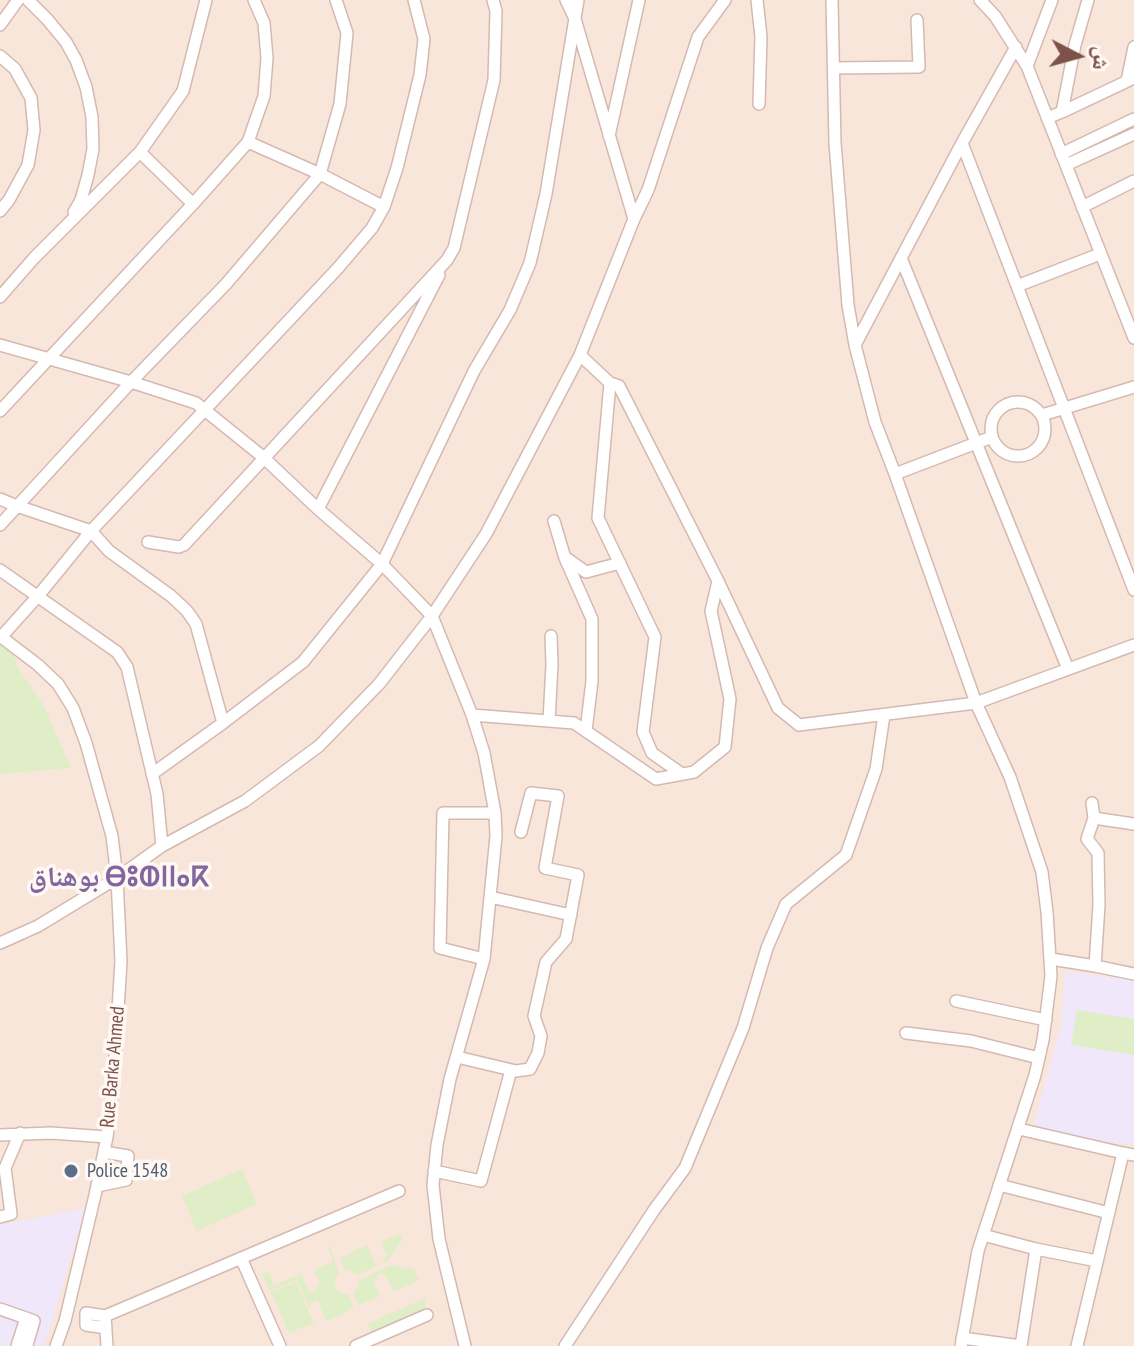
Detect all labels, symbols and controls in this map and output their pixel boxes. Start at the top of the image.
north arrow [1038,16,1118,96]
text: ش [1087,45,1117,72]
district label: بوهناق ⴱⵓⵀⵏⵏⴰⴽ [29,861,209,895]
street label: Rue Barka Ahmed [96,1005,130,1129]
place label: Police 1548 [87,1159,168,1183]
marker: Police 1548 [62,1162,80,1180]

